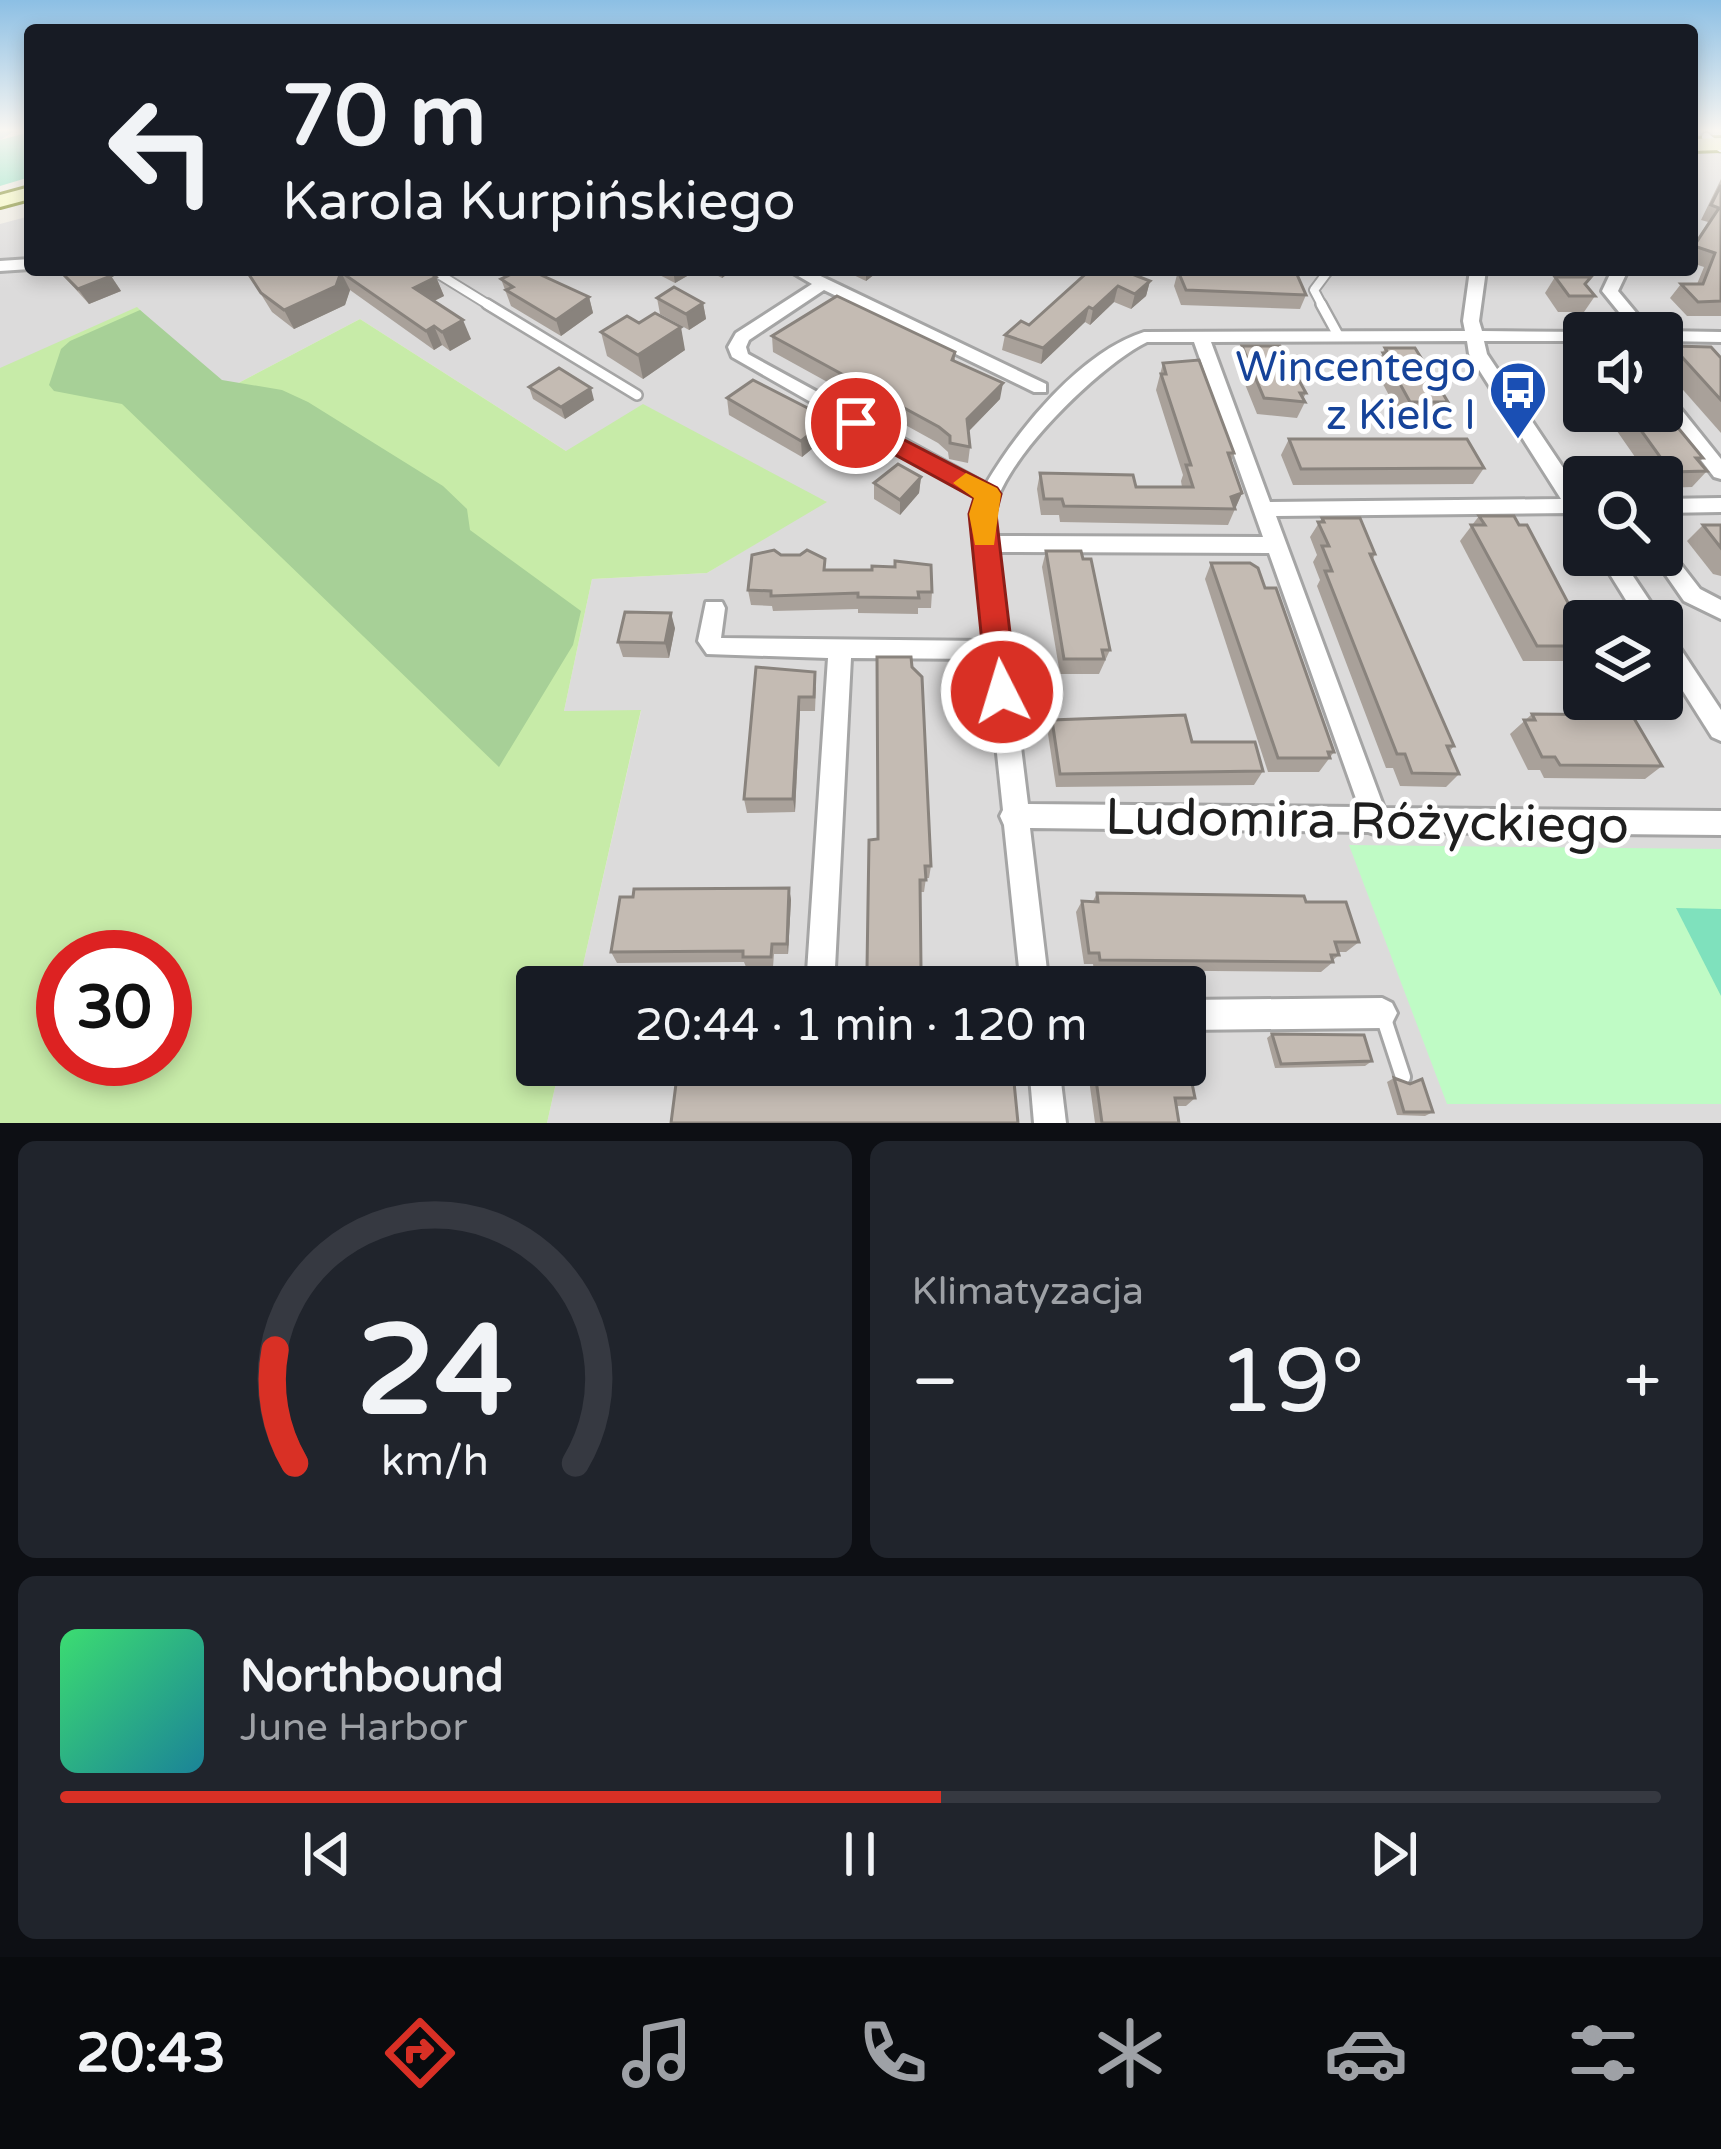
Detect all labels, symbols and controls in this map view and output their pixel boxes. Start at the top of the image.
text: 70 m [282,67,486,168]
icon: left [84,72,240,228]
text: Karola Kurpińskiego [282,169,796,234]
map controls [1563,312,1683,720]
button: sound [1563,312,1683,432]
place label: Wincentego z Kielc I [1235,342,1476,441]
bus stop icon: Wincentego z Kielc I [1487,359,1549,441]
pin [805,372,907,474]
icon: arrive [823,390,889,456]
button: search [1563,456,1683,576]
button: layers [1563,600,1683,720]
position arrow [939,629,1065,755]
street label: Ludomira Różyckiego [1104,786,1630,858]
speed limit sign: 30 [36,930,192,1086]
text: 20:44 · 1 min · 120 m [635,999,1087,1053]
text: Klimatyzacja [912,1268,1144,1315]
text: 24 [356,1297,513,1448]
text: 19° [1218,1328,1365,1437]
text: − [912,1342,959,1422]
text: + [1624,1342,1661,1422]
text: km/h [381,1435,489,1486]
text: Northbound [240,1650,504,1704]
text: June Harbor [240,1704,467,1751]
icon: previous [294,1821,360,1887]
icon: pause [827,1821,893,1887]
icon: next [1361,1821,1427,1887]
icon: directions [378,2011,462,2095]
icon: music [615,2011,699,2095]
icon: phone [851,2011,935,2095]
icon: climate [1088,2011,1172,2095]
icon: car [1324,2011,1408,2095]
icon: filters [1561,2011,1645,2095]
text: 20:43 [76,2021,226,2086]

